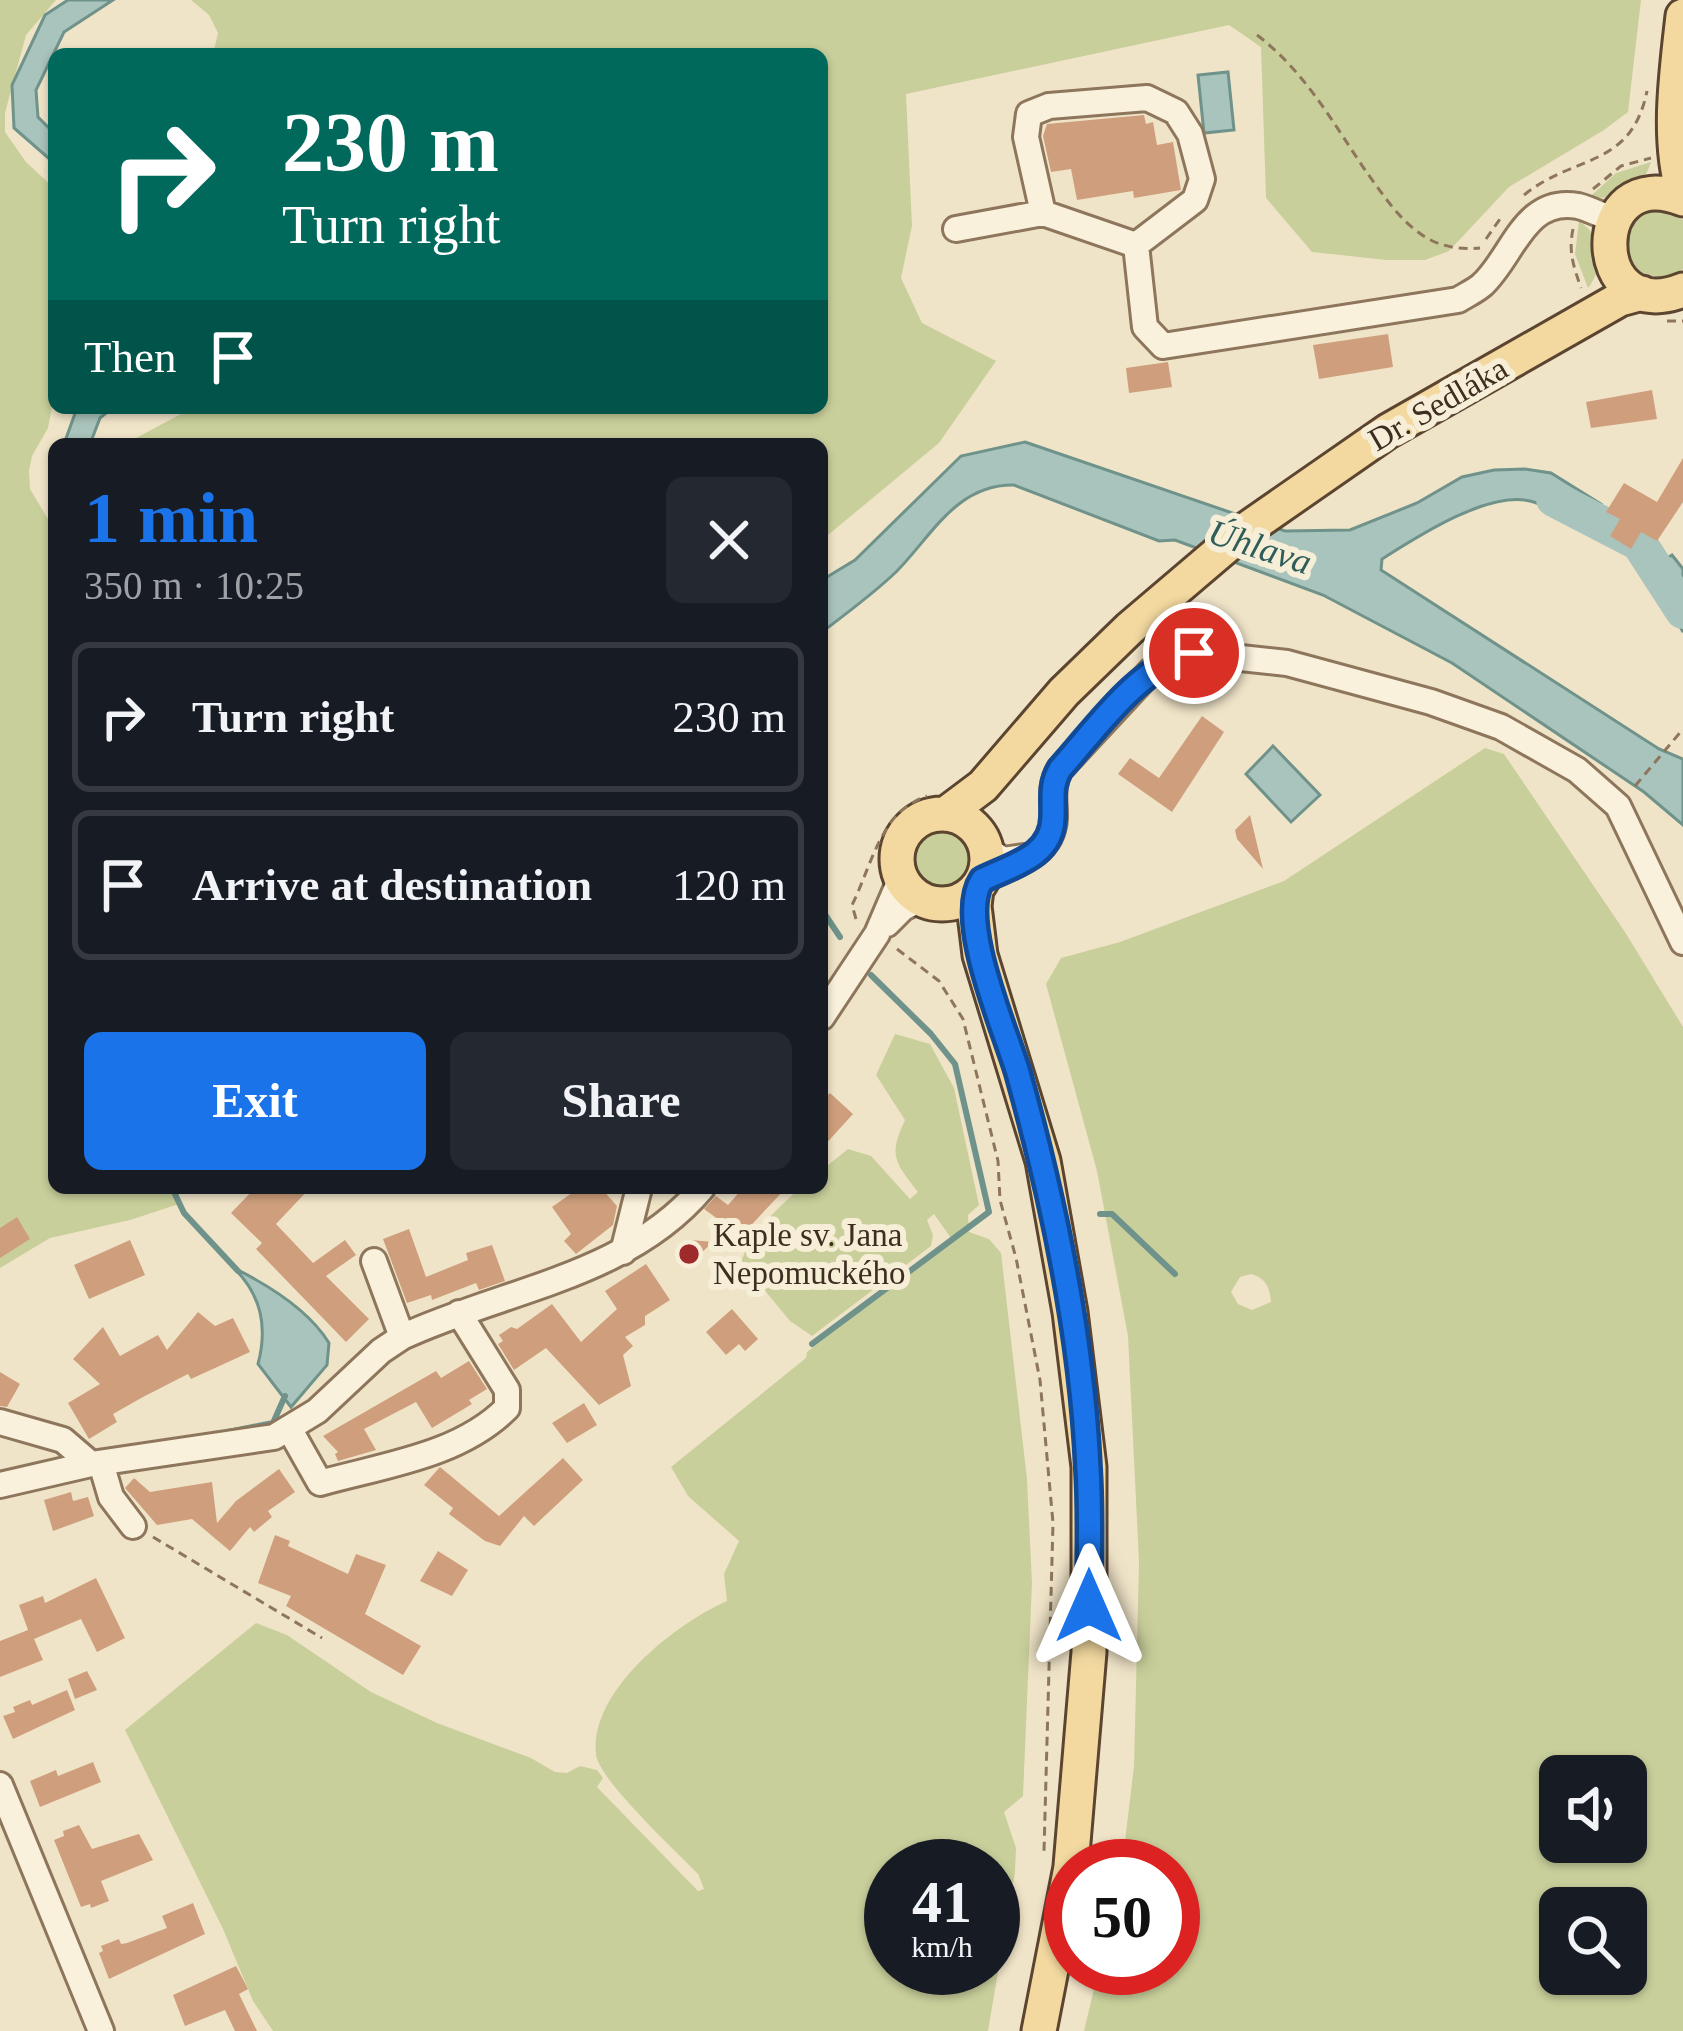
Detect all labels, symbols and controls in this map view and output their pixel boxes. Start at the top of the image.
icon: right [84,96,240,252]
text: 230 m [282,96,499,189]
text: Turn right [282,195,501,255]
icon: arrive [200,324,266,390]
text: Then [84,332,176,382]
street label: Dr. Sedláka [1362,350,1514,458]
button: close [666,477,792,603]
text: 1 min [84,478,258,558]
water label: Úhlava [1203,512,1317,582]
text: 350 m · 10:25 [84,564,304,607]
pin [1143,602,1245,704]
icon: arrive [1161,620,1227,686]
icon: right [90,684,156,750]
text: Turn right [192,692,394,742]
text: 230 m [672,692,786,742]
icon: arrive [90,852,156,918]
text: Arrive at destination [192,860,592,910]
text: 120 m [672,860,786,910]
button: Exit [84,1032,426,1170]
button: Share [450,1032,792,1170]
place label: Kaple sv. Jana Nepomuckého [713,1217,905,1291]
marker: Kaple sv. Jana Nepomuckého [676,1241,702,1267]
position arrow [1026,1543,1152,1669]
map controls [1539,1755,1647,1995]
button: sound [1539,1755,1647,1863]
speed limit sign: 50 [1044,1839,1200,1995]
text: 41 [912,1869,972,1935]
button: search [1539,1887,1647,1995]
text: km/h [911,1930,973,1963]

